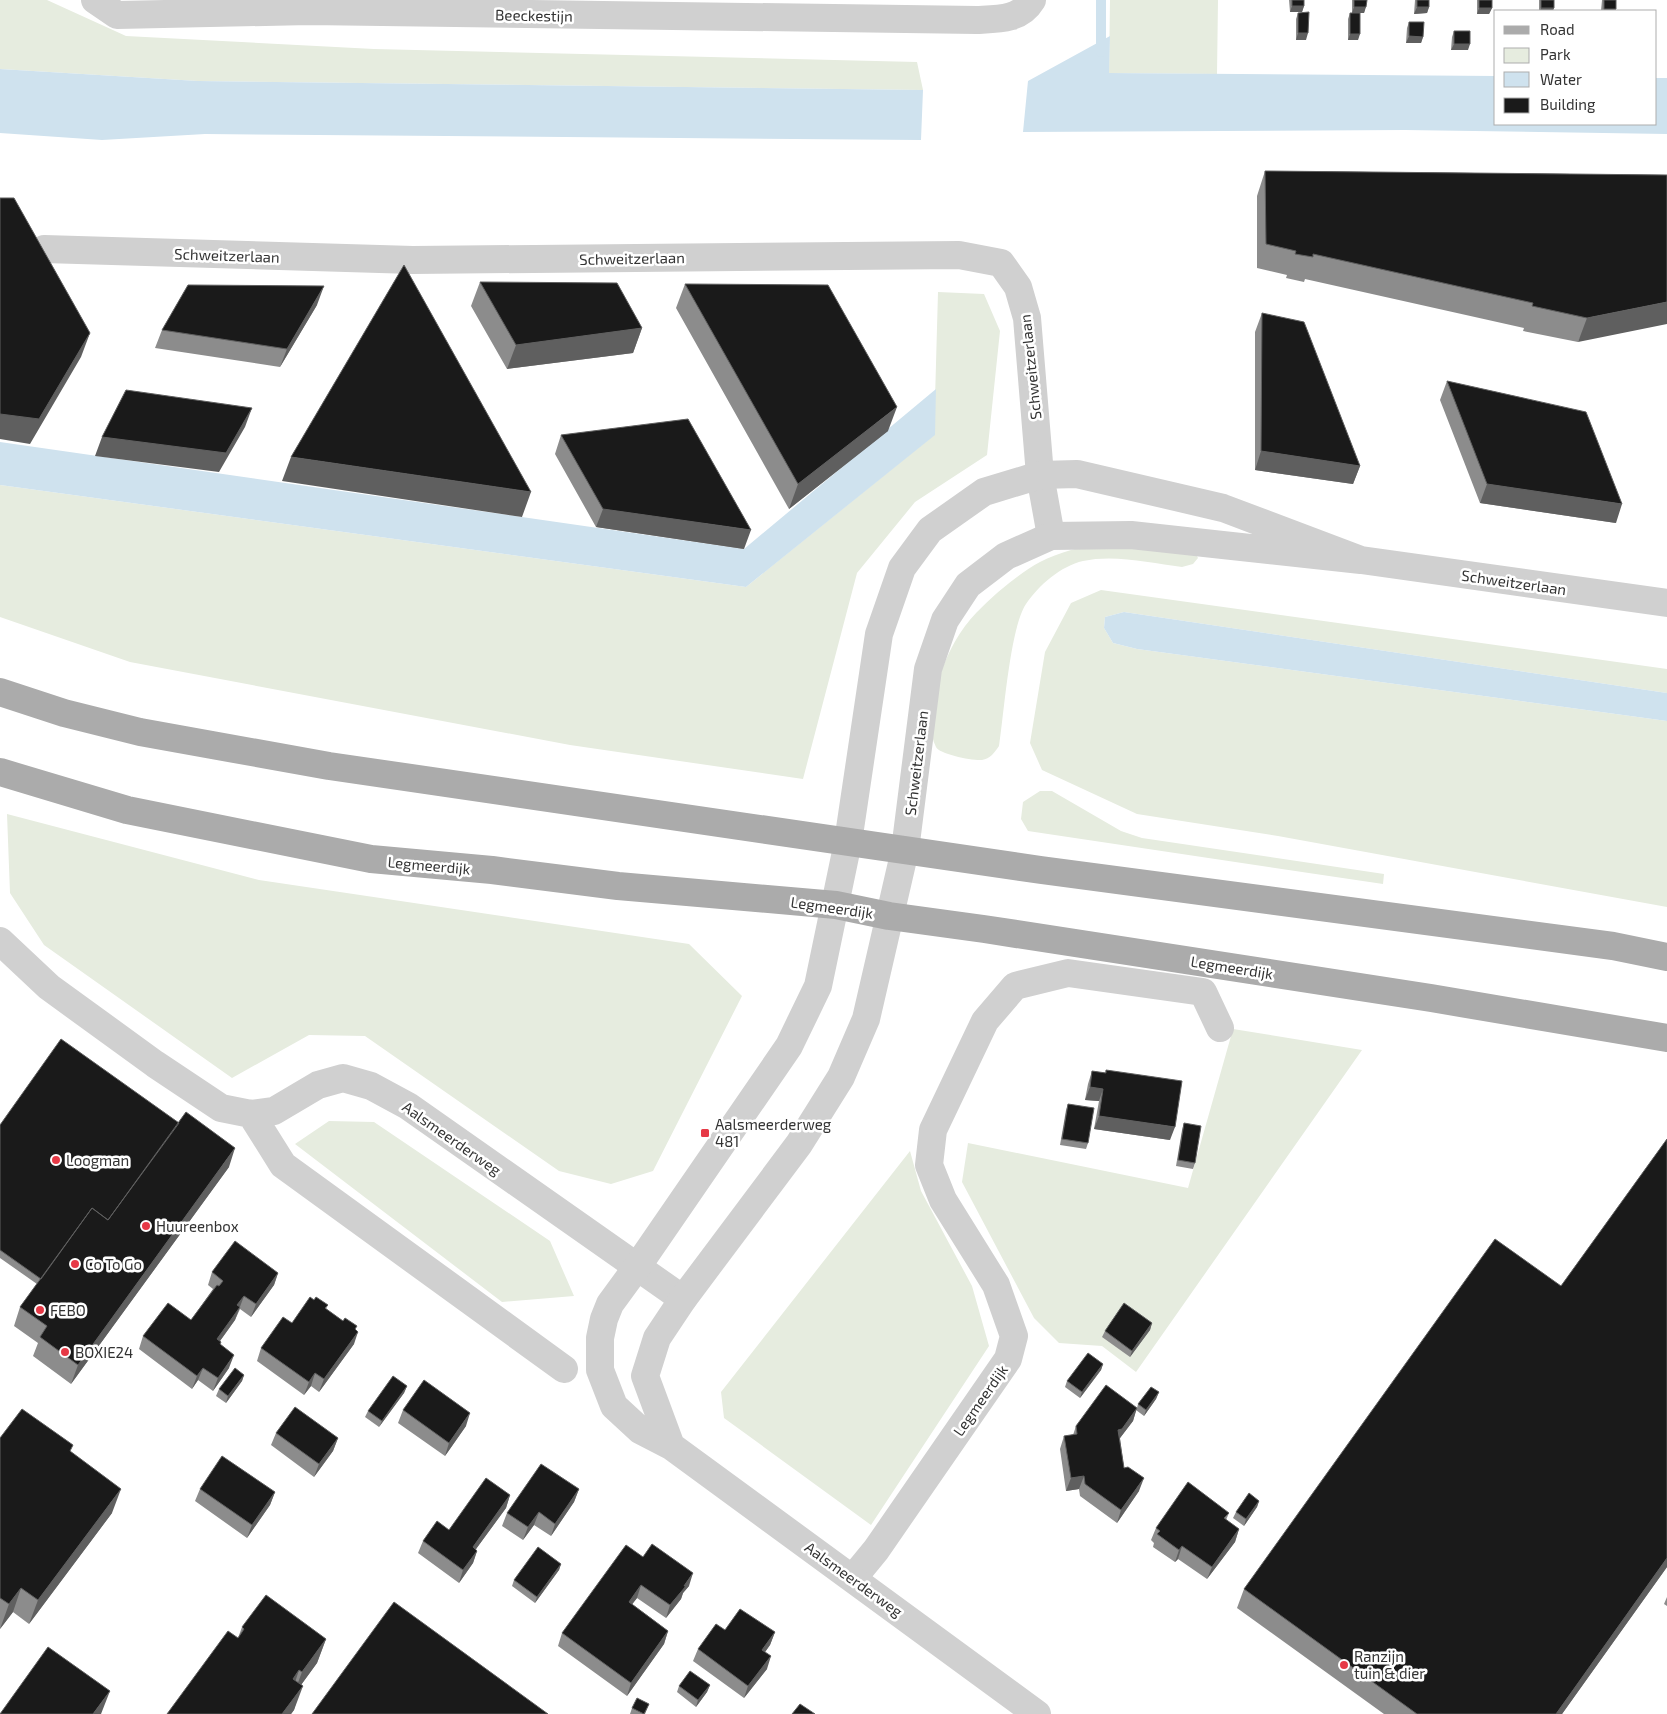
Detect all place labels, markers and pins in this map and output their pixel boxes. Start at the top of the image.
place label: Aalsmeerderweg 481 [715,1115,832,1150]
marker: Aalsmeerderweg 481 [699,1127,711,1139]
place label: Loogman [66,1151,129,1169]
marker: Loogman [50,1154,62,1166]
place label: Huureenbox [156,1217,239,1235]
marker: Huureenbox [140,1220,152,1232]
place label: Co To Go [85,1255,142,1273]
marker: Co To Go [69,1258,81,1270]
place label: FEBO [50,1301,86,1319]
marker: FEBO [34,1304,46,1316]
place label: BOXIE24 [75,1343,133,1361]
marker: BOXIE24 [59,1346,71,1358]
place label: Ranzijn tuin & dier [1354,1647,1425,1682]
marker: Ranzijn tuin & dier [1338,1659,1350,1671]

